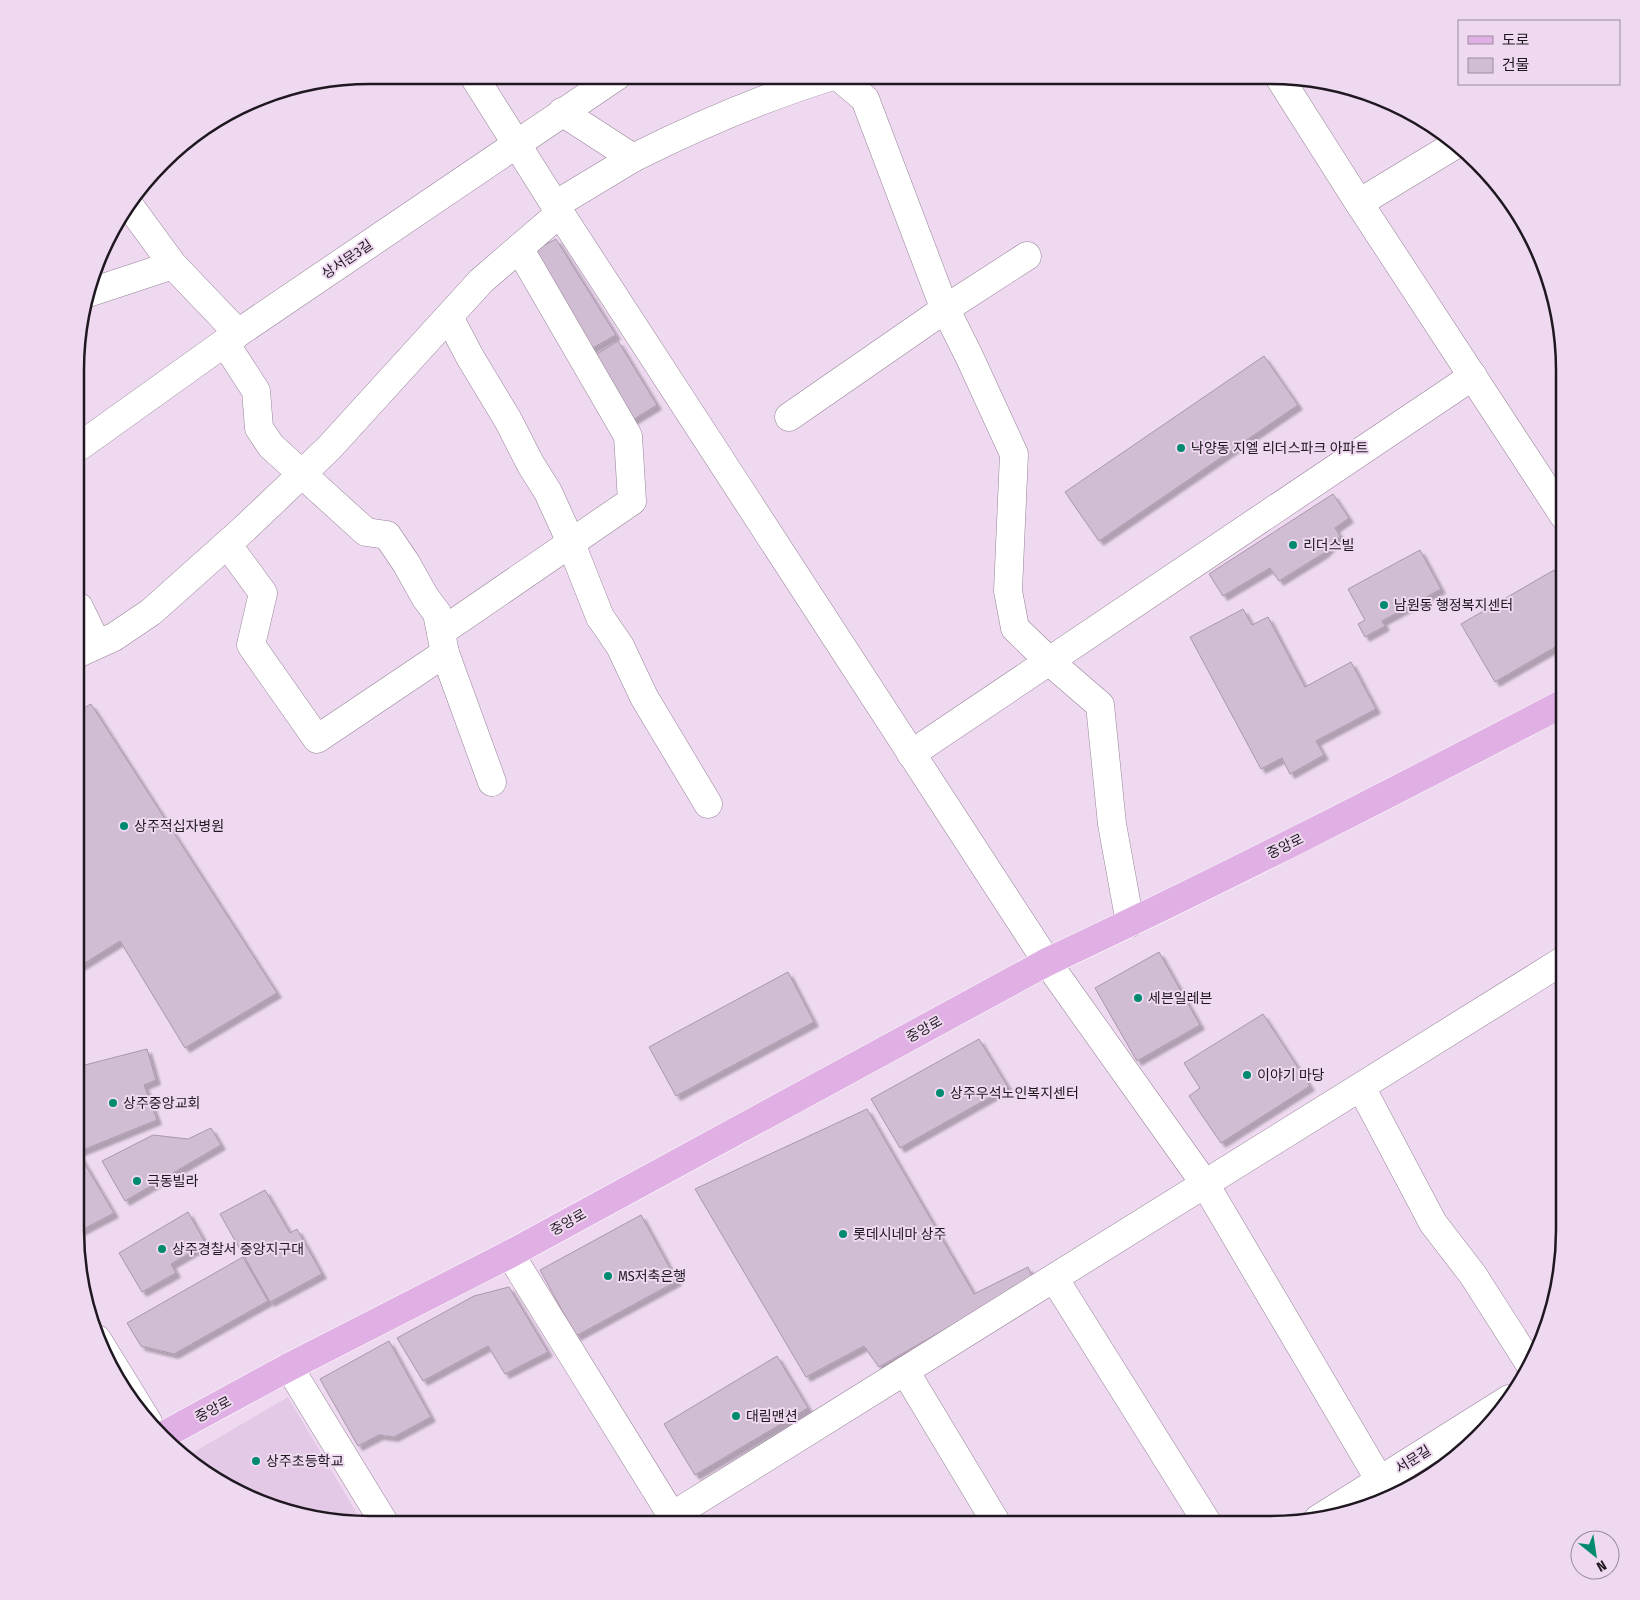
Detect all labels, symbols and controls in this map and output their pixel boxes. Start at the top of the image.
legend [1458,20,1620,85]
text: 도로 [1502,31,1530,49]
text: 건물 [1502,56,1530,74]
street label: 상서문3길 [319,236,376,283]
place label: 낙양동 지엘 리더스파크 아파트 [1191,440,1368,457]
marker: 낙양동 지엘 리더스파크 아파트 [1175,442,1187,454]
place label: 리더스빌 [1303,537,1355,554]
marker: 리더스빌 [1287,539,1299,551]
place label: 남원동 행정복지센터 [1394,597,1513,614]
marker: 남원동 행정복지센터 [1378,599,1390,611]
place label: 상주적십자병원 [134,818,224,835]
marker: 상주적십자병원 [118,820,130,832]
street label: 중앙로 [1264,830,1306,863]
place label: 세븐일레븐 [1148,990,1213,1007]
marker: 세븐일레븐 [1132,992,1144,1004]
street label: 중앙로 [903,1013,945,1046]
place label: 이야기 마당 [1257,1067,1325,1084]
marker: 이야기 마당 [1241,1069,1253,1081]
place label: 상주우석노인복지센터 [950,1085,1079,1102]
marker: 상주우석노인복지센터 [934,1087,946,1099]
place label: 상주중앙교회 [123,1095,200,1112]
marker: 상주중앙교회 [107,1097,119,1109]
place label: 극동빌라 [147,1173,199,1190]
marker: 극동빌라 [131,1175,143,1187]
street label: 중앙로 [547,1206,589,1239]
place label: 롯데시네마 상주 [853,1226,947,1243]
marker: 롯데시네마 상주 [837,1228,849,1240]
place label: 상주경찰서 중앙지구대 [172,1241,304,1258]
marker: 상주경찰서 중앙지구대 [156,1243,168,1255]
place label: MS저축은행 [618,1268,686,1285]
marker: MS저축은행 [602,1270,614,1282]
street label: 중앙로 [192,1393,234,1426]
place label: 대림맨션 [746,1408,798,1425]
marker: 대림맨션 [730,1410,742,1422]
street label: 서문길 [1392,1442,1434,1477]
place label: 상주초등학교 [266,1453,343,1470]
marker: 상주초등학교 [250,1455,262,1467]
north arrow [1570,1530,1620,1580]
text: N [1593,1556,1609,1575]

